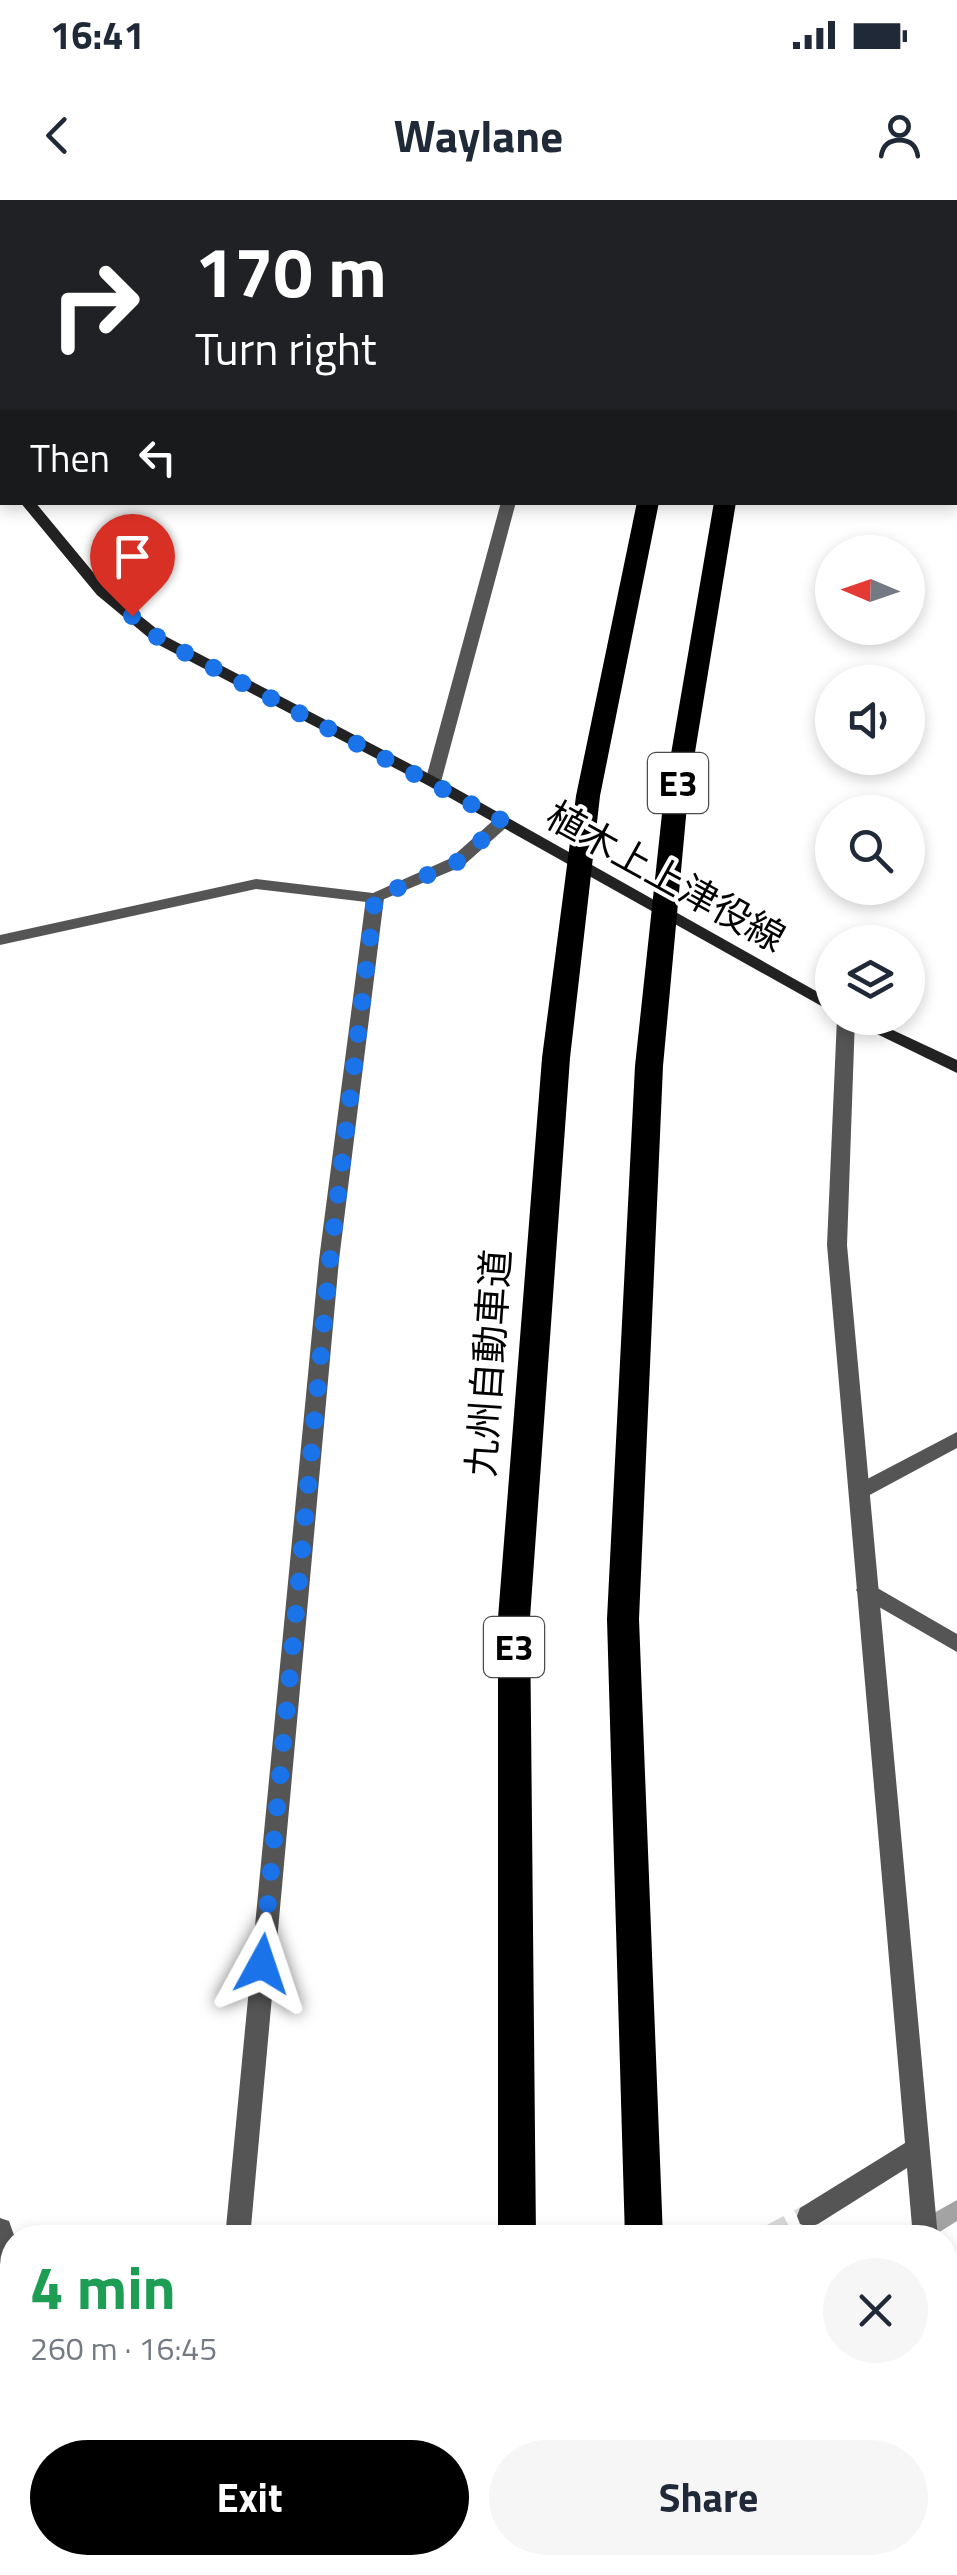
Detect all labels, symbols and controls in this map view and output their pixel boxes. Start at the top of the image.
text: 16:41 [50,6,145,64]
text: Waylane [394,101,563,169]
icon: back [30,108,85,163]
icon: person [872,108,927,163]
text: 170 m [195,218,387,324]
icon: right [30,240,160,370]
text: Turn right [195,314,377,382]
text: Then [30,429,110,487]
icon: left [130,430,185,485]
pin [90,514,175,617]
icon: arrive [105,529,160,584]
north arrow [815,535,925,645]
map controls [815,535,925,1035]
button: sound [815,665,925,775]
road number: E3 [648,753,708,813]
street label: 植木上上津役線 [536,786,796,966]
button: search [815,795,925,905]
button: layers [815,925,925,1035]
street label: 九州自動車道 [451,1247,525,1479]
road number: E3 [484,1617,544,1677]
position arrow [210,1912,314,2016]
text: 4 min [30,2241,176,2332]
button: close [823,2258,928,2363]
text: 260 m · 16:45 [30,2324,217,2372]
button: Exit [30,2440,469,2555]
button: Share [489,2440,928,2555]

